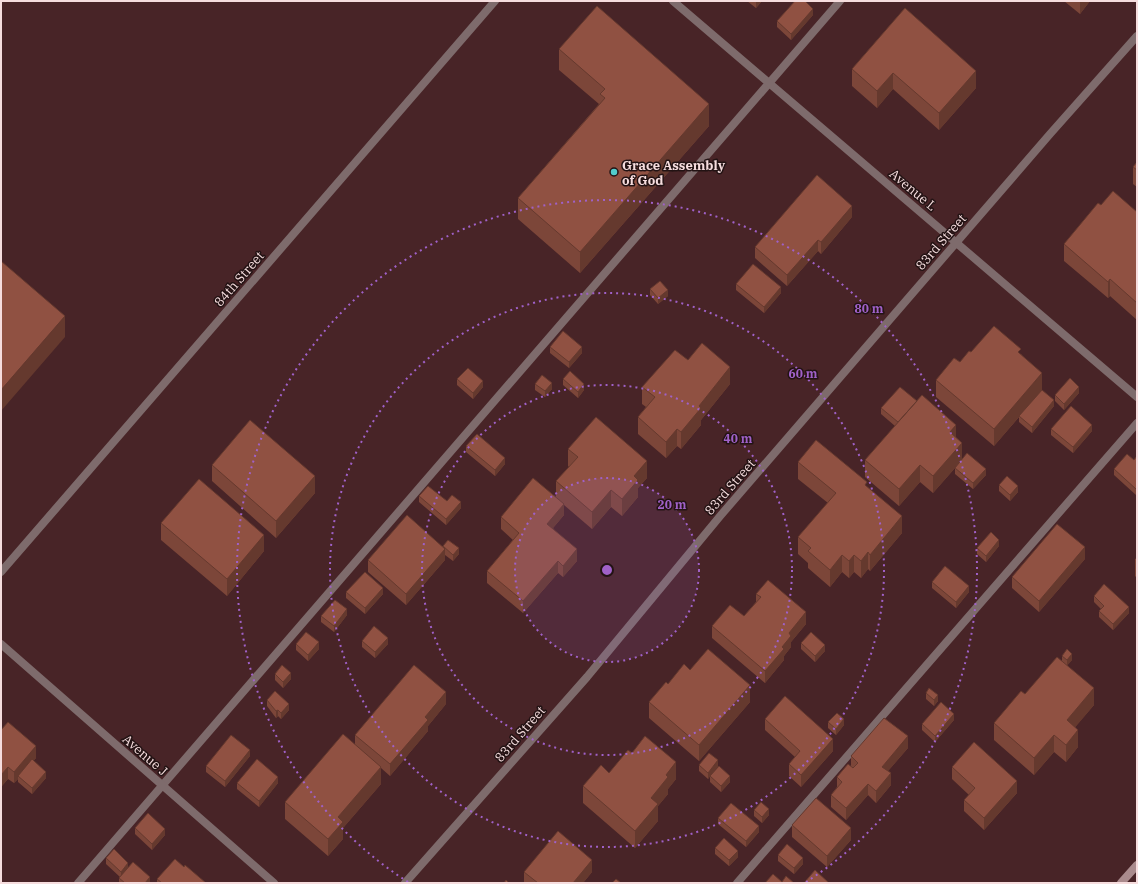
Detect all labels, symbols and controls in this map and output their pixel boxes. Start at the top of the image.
place label: Grace Assembly of God [622,157,726,189]
street label: Avenue L [886,165,940,215]
marker: Grace Assembly of God [609,167,619,177]
street label: 83rd Street [912,210,970,274]
street label: 84th Street [210,248,268,310]
text: 80 m [855,301,884,316]
text: 60 m [789,366,818,381]
text: 40 m [724,431,753,446]
street label: 83rd Street [701,455,759,519]
text: 20 m [658,497,687,512]
centre of rings [600,563,614,577]
street label: 83rd Street [491,702,549,766]
street label: Avenue J [119,731,171,779]

